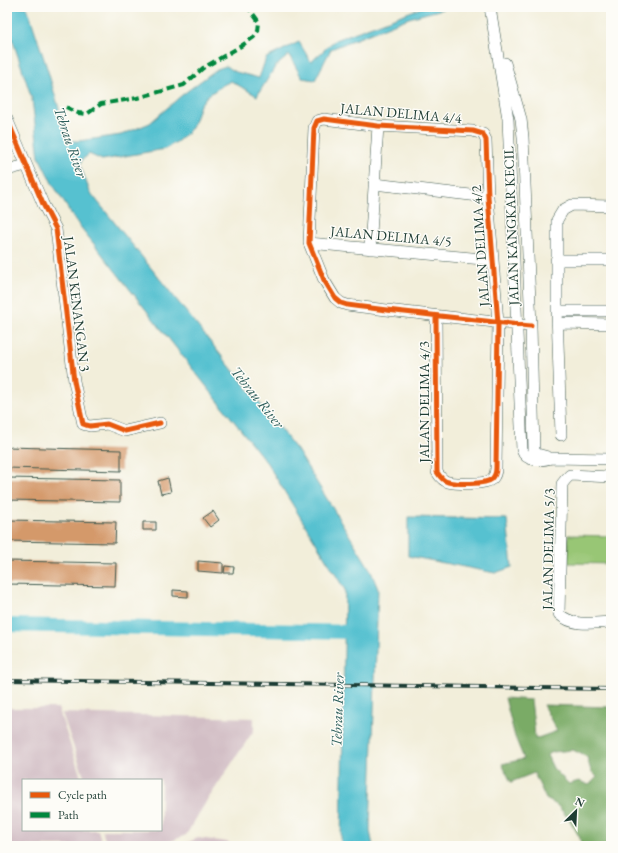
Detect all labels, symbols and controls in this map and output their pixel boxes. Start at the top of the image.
street label: JALAN DELIMA 4/4 [339,99,463,127]
water label: Tebrau River [50,104,93,181]
street label: JALAN KANGKAR KECIL [499,145,523,307]
street label: JALAN DELIMA 4/2 [467,184,493,308]
street label: JALAN DELIMA 4/5 [329,222,452,250]
street label: JALAN KENANGAN 3 [60,234,94,373]
street label: JALAN DELIMA 4/3 [415,341,433,464]
water label: Tebrau River [227,362,290,433]
street label: JALAN DELIMA 5/3 [538,488,558,611]
water label: Tebrau River [326,671,348,747]
legend [22,779,162,831]
text: Cycle path [58,787,107,803]
north arrow [556,791,596,831]
text: N [573,794,587,810]
text: Path [58,807,79,823]

